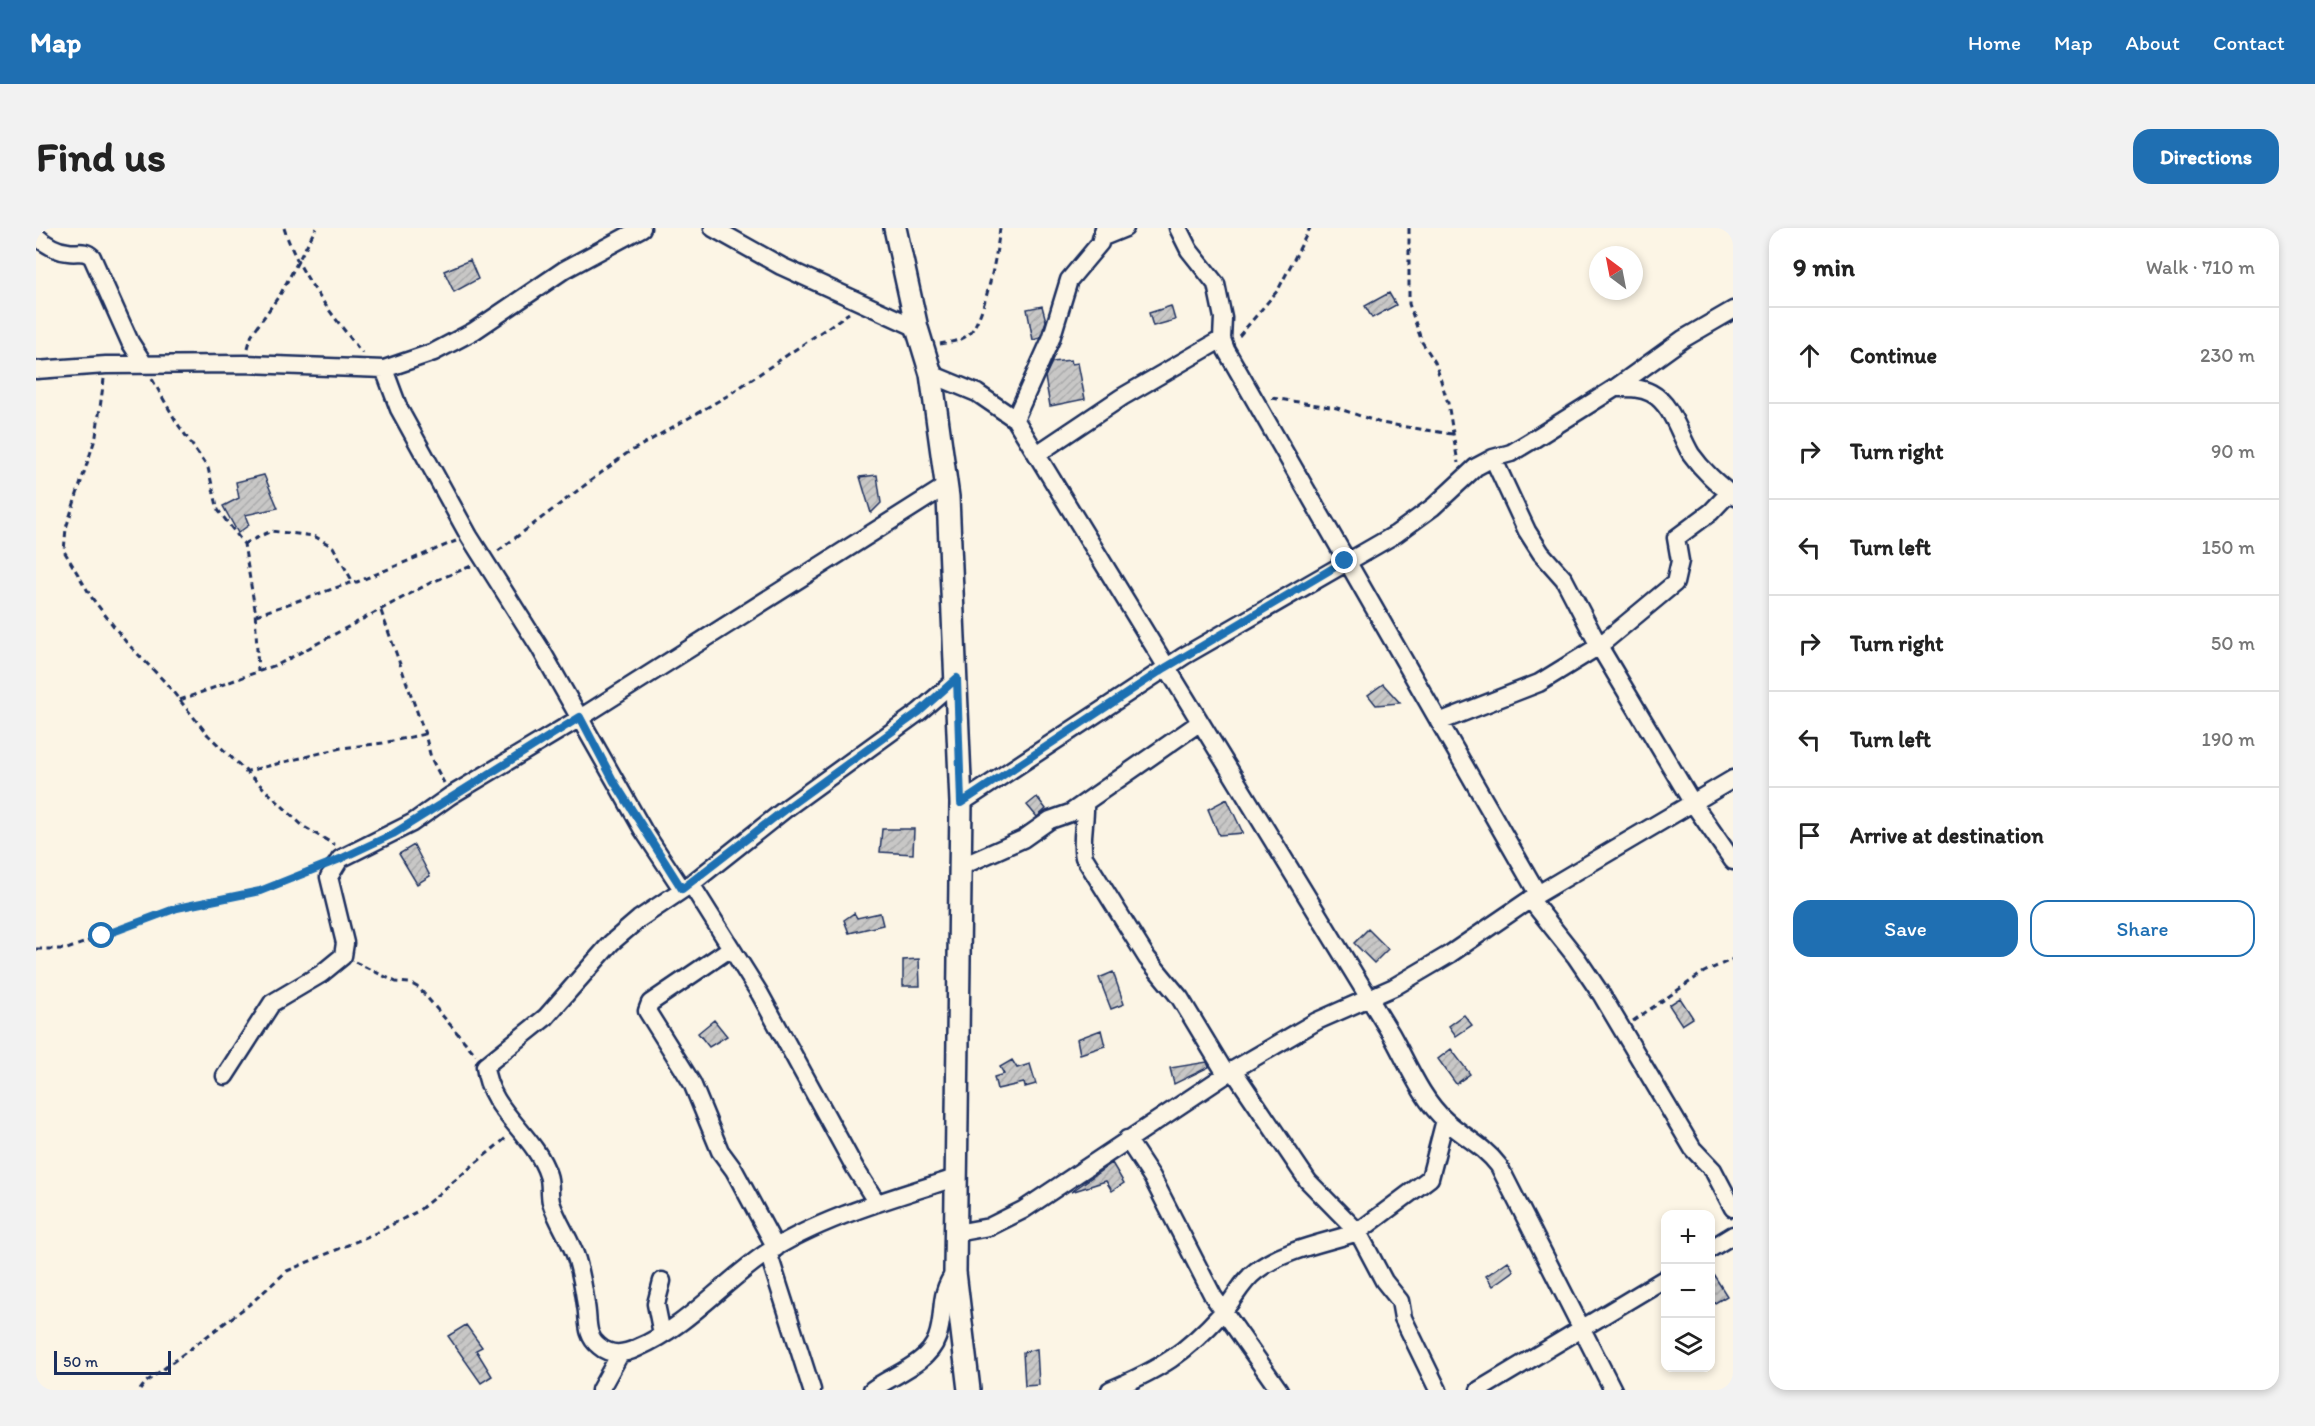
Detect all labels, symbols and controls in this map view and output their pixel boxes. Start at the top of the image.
text: Map [30,25,81,59]
text: Home [1968,30,2021,55]
text: Map [2054,30,2093,55]
text: About [2126,30,2180,55]
text: Contact [2213,30,2285,55]
button: Directions [2133,129,2279,184]
text: Find us [36,131,166,182]
north arrow [1589,246,1643,300]
text: 9 min [1793,251,1855,283]
text: Walk · 710 m [2146,255,2255,279]
icon: ahead [1793,339,1826,372]
text: Continue [1850,342,1937,369]
text: 230 m [2200,343,2255,367]
icon: right [1793,435,1826,468]
text: Turn right [1850,438,1944,465]
text: 90 m [2211,439,2255,463]
icon: left [1793,531,1826,564]
text: Turn left [1850,534,1931,561]
text: 150 m [2202,535,2255,559]
route end [1331,547,1357,573]
icon: right [1793,627,1826,660]
text: Turn right [1850,630,1944,657]
text: 50 m [2211,631,2255,655]
icon: left [1793,723,1826,756]
text: Turn left [1850,726,1931,753]
text: 190 m [2202,727,2255,751]
icon: arrive [1793,819,1826,852]
text: Arrive at destination [1850,822,2044,849]
button: Save [1793,900,2018,957]
button: Share [2030,900,2255,957]
route start [88,922,114,948]
map controls [1661,1210,1715,1372]
button: + [1661,1210,1715,1264]
button: − [1661,1264,1715,1318]
button: layers [1661,1318,1715,1372]
scale bar [54,1348,171,1376]
text: 50 m [63,1352,98,1371]

